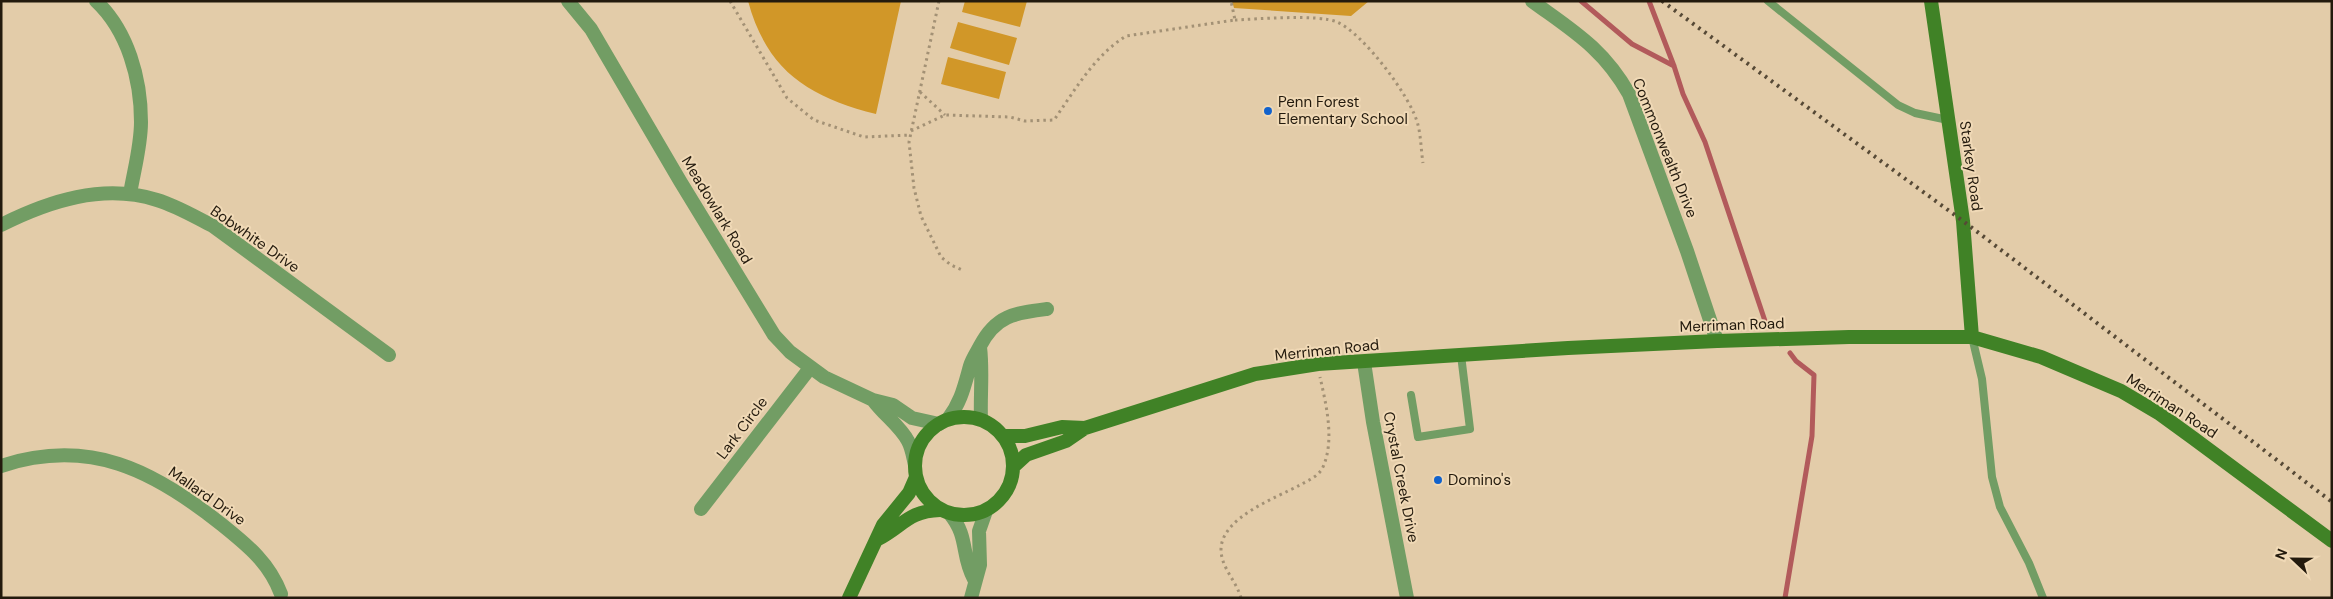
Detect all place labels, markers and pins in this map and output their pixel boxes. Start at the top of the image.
place label: Penn Forest Elementary School [1278,92,1408,129]
marker: Penn Forest Elementary School [1262,105,1274,117]
place label: Domino's [1448,470,1511,490]
marker: Domino's [1432,474,1444,486]

